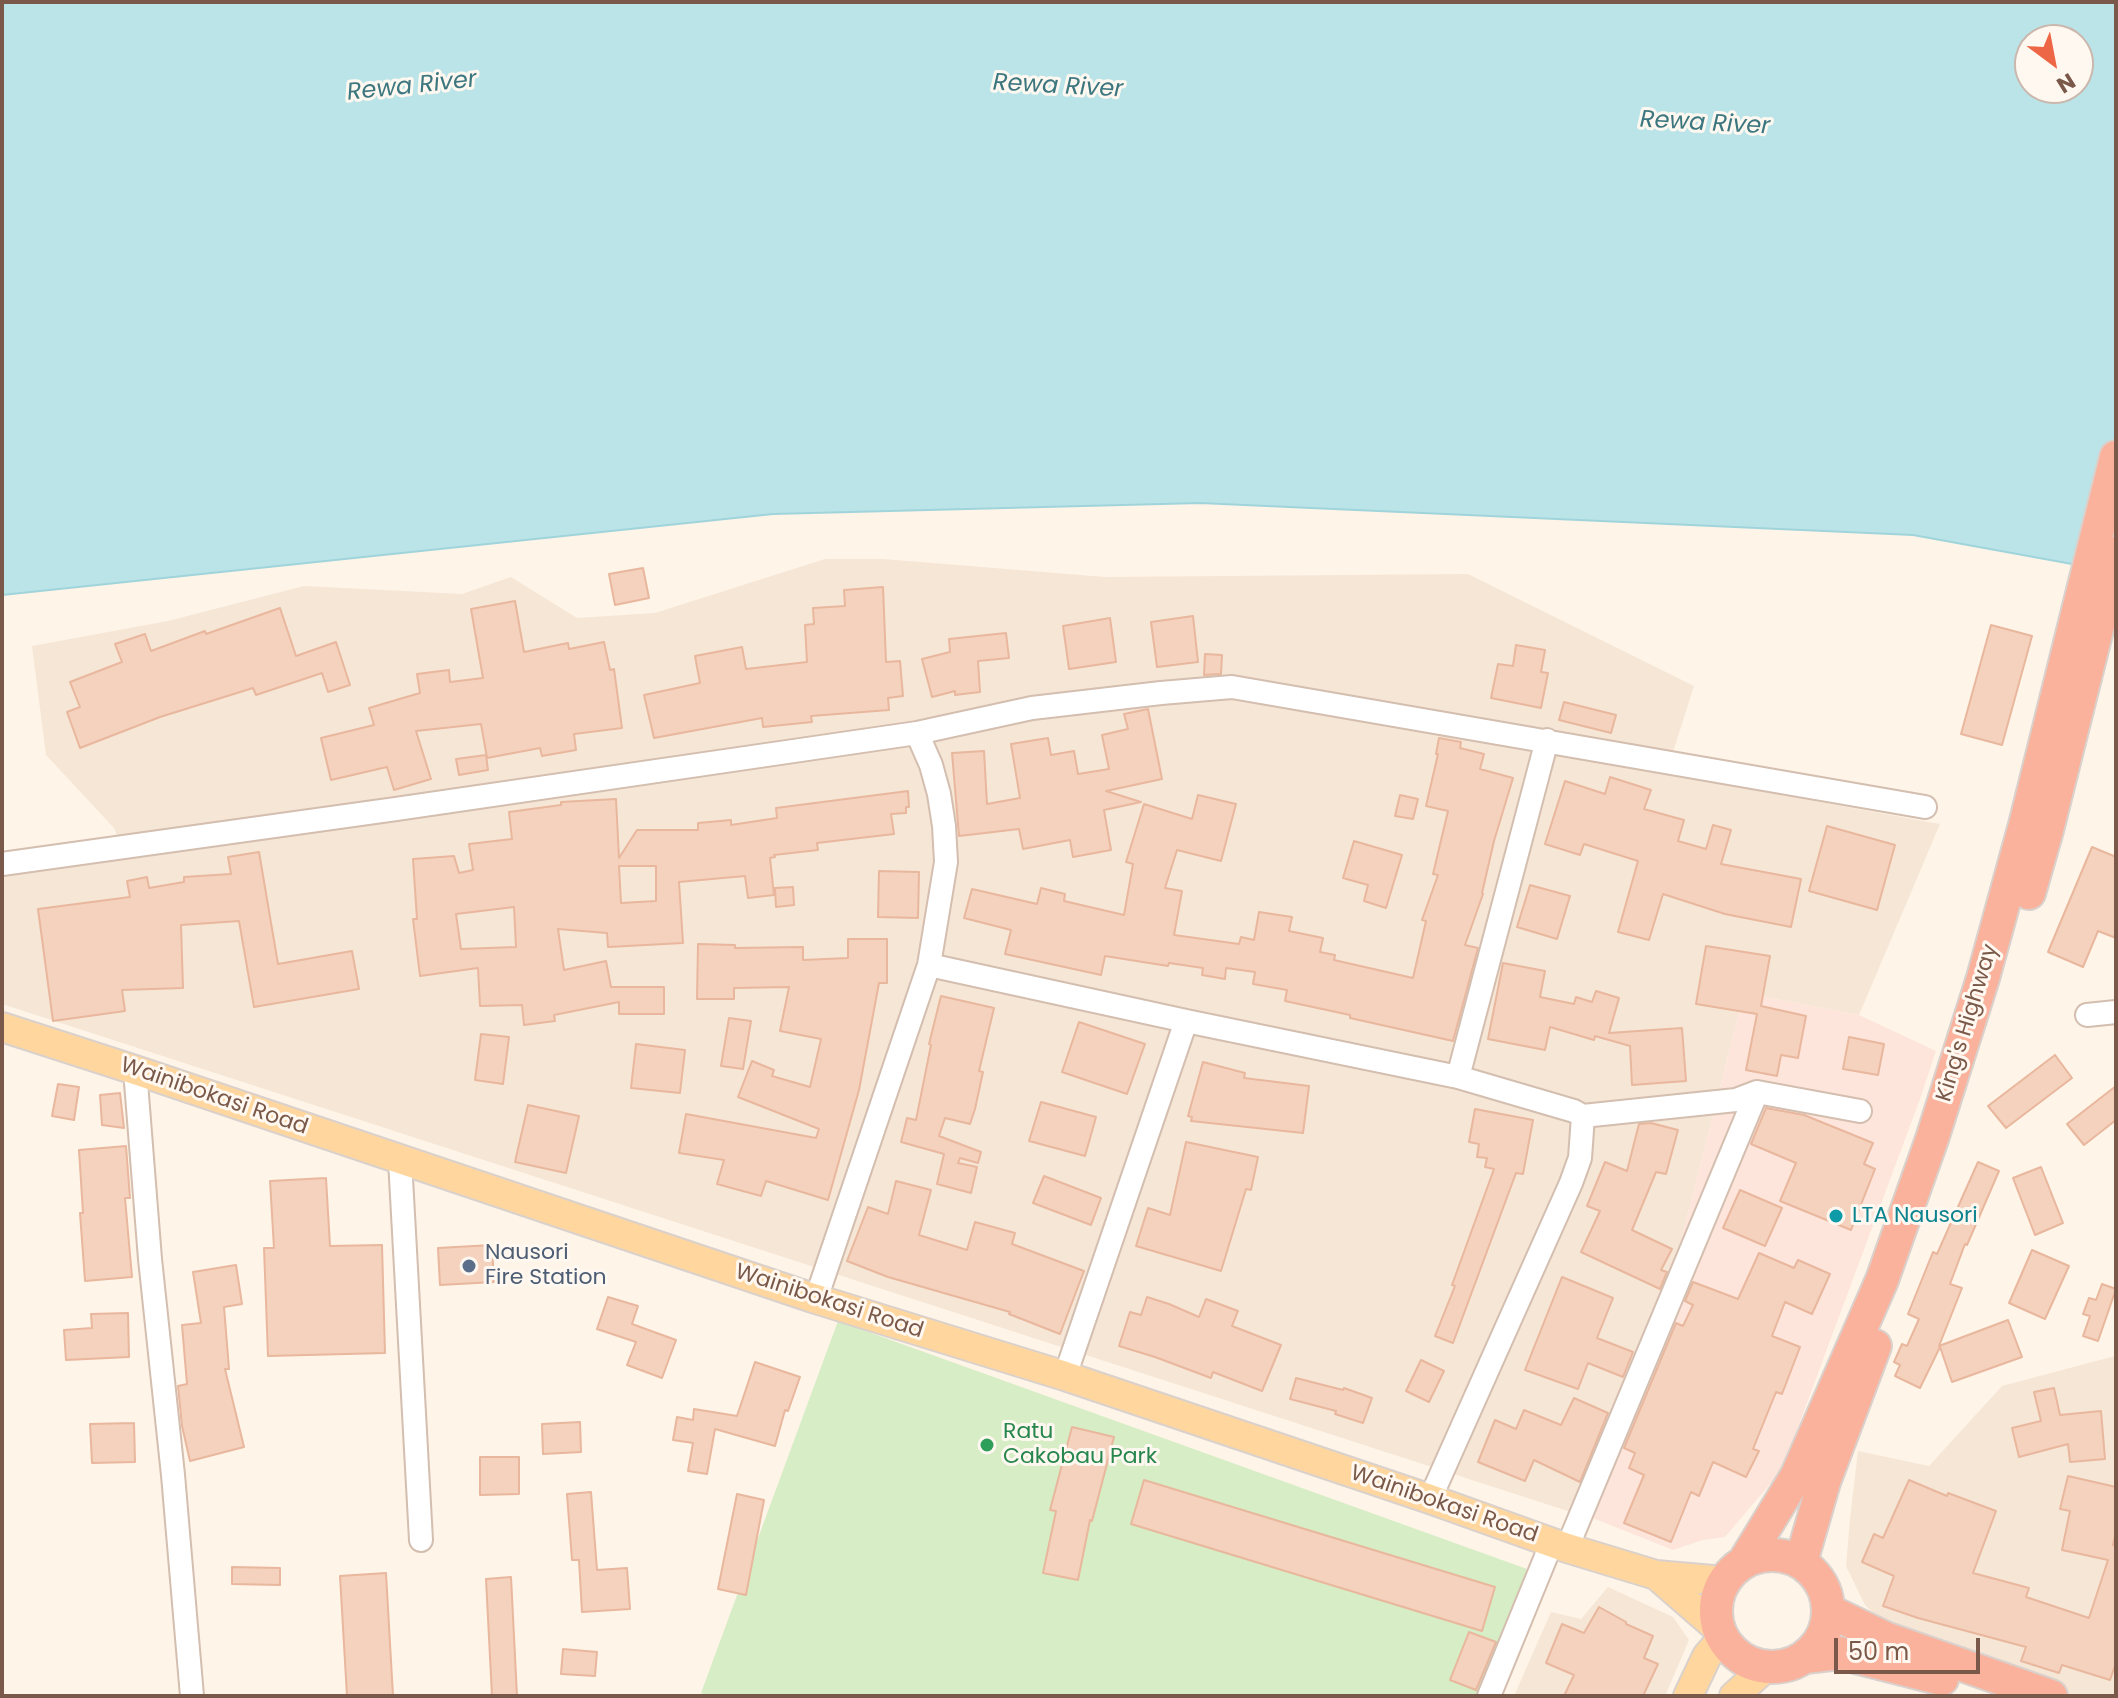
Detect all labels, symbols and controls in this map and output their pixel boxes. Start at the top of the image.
north arrow [2014,24,2094,104]
water label: Rewa River [346,66,478,108]
text: N [2051,66,2081,101]
water label: Rewa River [992,69,1124,105]
water label: Rewa River [1639,106,1771,142]
street label: King's Highway [1932,941,2004,1105]
street label: Wainibokasi Road [117,1053,311,1141]
place label: LTA Nausori [1852,1203,1978,1229]
marker: LTA Nausori [1827,1207,1845,1225]
place label: Nausori Fire Station [485,1240,607,1292]
marker: Nausori Fire Station [460,1257,478,1275]
street label: Wainibokasi Road [732,1259,926,1345]
place label: Ratu Cakobau Park [1003,1419,1157,1470]
marker: Ratu Cakobau Park [978,1436,996,1454]
street label: Wainibokasi Road [1347,1461,1541,1549]
scale bar [1838,1622,1984,1672]
text: 50 m [1848,1635,1909,1668]

